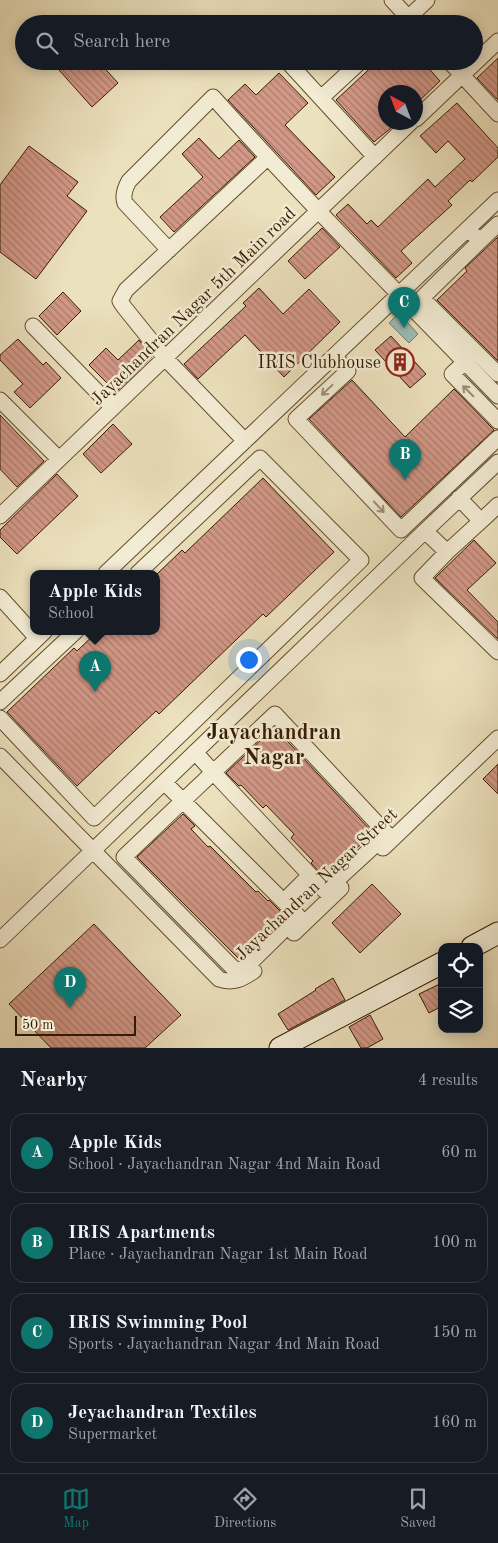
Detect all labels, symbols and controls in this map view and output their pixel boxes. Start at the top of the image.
search box [15,15,483,70]
icon: search [33,29,61,57]
text: Search here [73,33,170,52]
north arrow [378,85,423,130]
street label: Jayachandran Nagar 5th Main road [88,204,299,409]
pin: C [388,287,420,328]
building icon: IRIS Clubhouse [385,347,415,377]
place label: IRIS Clubhouse [258,354,381,372]
one-way arrow [321,384,333,396]
one-way arrow [462,385,475,397]
pin: B [389,439,421,480]
one-way arrow [373,501,385,513]
popup [30,570,160,635]
text: Apple Kids [48,583,142,602]
text: School [48,606,94,622]
your location [236,647,262,673]
pin: A [79,651,111,692]
district label: Jayachandran Nagar [206,722,342,769]
street label: Jayachandran Nagar Street [232,805,401,964]
map controls [438,943,483,1033]
button: locate [438,943,483,988]
pin: D [54,967,86,1008]
button: layers [438,988,483,1033]
scale bar [15,1013,136,1036]
text: 50 m [22,1018,53,1032]
text: Nearby [20,1070,88,1091]
text: 4 results [418,1073,478,1089]
text: Apple Kids [68,1134,162,1153]
text: A [31,1145,43,1161]
text: 60 m [441,1145,477,1161]
text: School · Jayachandran Nagar 4nd Main Road [68,1157,381,1173]
text: IRIS Apartments [68,1224,215,1243]
text: B [31,1235,43,1251]
text: 100 m [432,1235,477,1251]
text: Place · Jayachandran Nagar 1st Main Road [68,1247,368,1263]
text: IRIS Swimming Pool [68,1314,248,1333]
text: C [32,1325,42,1341]
text: 150 m [432,1325,477,1341]
text: Sports · Jayachandran Nagar 4nd Main Road [68,1337,380,1353]
text: Jeyachandran Textiles [68,1404,257,1423]
text: D [31,1415,43,1431]
text: 160 m [432,1415,477,1431]
text: Supermarket [68,1427,157,1443]
tab: Map [62,1485,90,1532]
tab: Directions [214,1485,276,1532]
tab: Saved [400,1485,436,1532]

